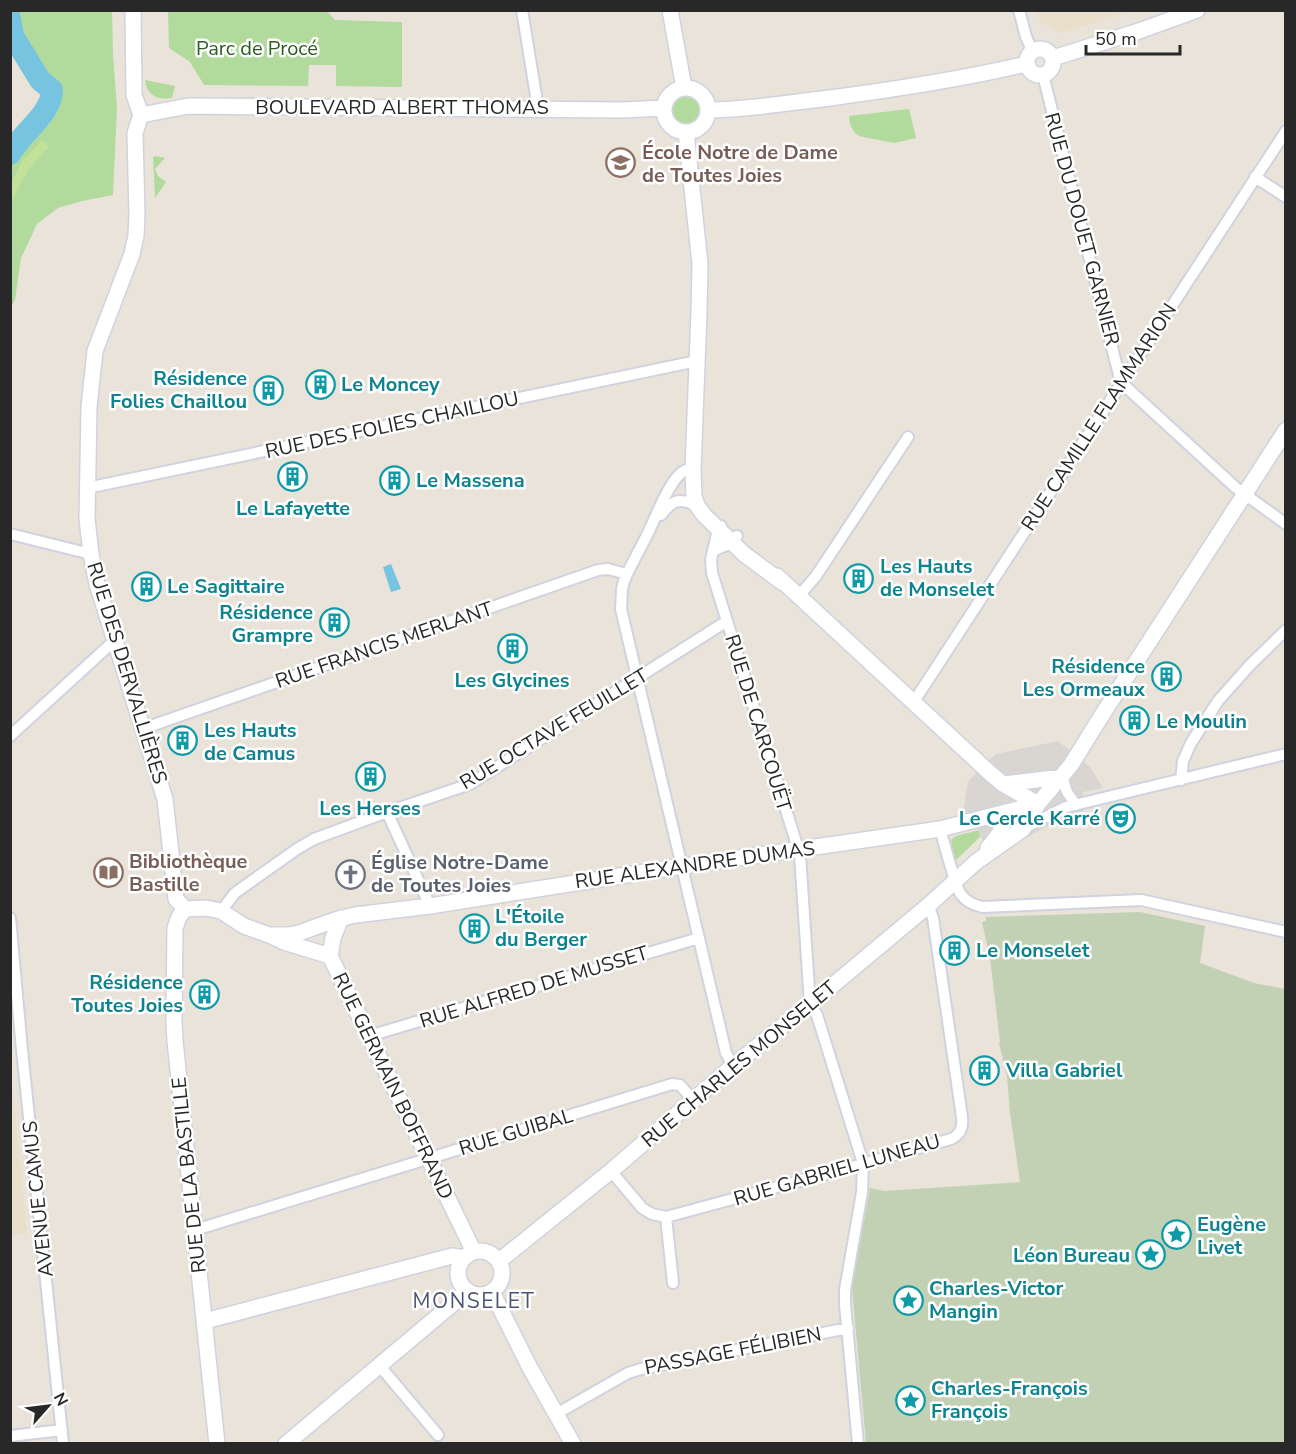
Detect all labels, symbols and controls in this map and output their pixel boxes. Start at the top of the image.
scale bar [1086,18,1180,56]
text: 50 m [1095,27,1137,51]
park label: Parc de Procé [196,35,318,62]
street label: BOULEVARD ALBERT THOMAS [255,94,549,121]
street label: RUE DU DOUET GARNIER [1038,110,1126,348]
place label: École Notre de Dame de Toutes Joies [642,139,838,189]
school or university icon: École Notre de Dame de Toutes Joies [605,147,637,179]
street label: RUE CAMILLE FLAMMARION [1015,298,1183,536]
place label: Résidence Folies Chaillou [110,365,247,415]
building icon: Le Moncey [304,368,336,400]
place label: Le Moncey [341,371,440,398]
building icon: Résidence Folies Chaillou [252,374,284,406]
street label: RUE DES FOLIES CHAILLOU [263,385,521,465]
building icon: Le Lafayette [277,461,309,493]
building icon: Le Massena [379,464,411,496]
place label: Le Massena [416,467,525,494]
place label: Le Lafayette [236,495,350,522]
place label: Les Hauts de Monselet [880,553,994,603]
street label: RUE DES DERVALLIÈRES [80,559,174,787]
building icon: Les Hauts de Monselet [843,562,875,594]
building icon: Le Sagittaire [130,570,162,602]
place label: Le Sagittaire [167,573,285,600]
street label: RUE FRANCIS MERLANT [272,595,496,695]
place label: Résidence Grampre [219,599,313,649]
building icon: Résidence Grampre [318,607,350,639]
street label: RUE DE CARCOUËT [718,631,798,815]
building icon: Les Glycines [496,633,528,665]
place label: Résidence Les Ormeaux [1023,653,1146,703]
building icon: Résidence Les Ormeaux [1150,661,1182,693]
street label: RUE OCTAVE FEUILLET [455,662,653,796]
place label: Les Glycines [454,667,570,694]
building icon: Le Moulin [1119,705,1151,737]
place label: Le Moulin [1156,708,1247,735]
place label: Les Hauts de Camus [204,717,297,767]
building icon: Les Hauts de Camus [167,725,199,757]
building icon: Les Herses [354,761,386,793]
place label: Les Herses [319,795,421,822]
theatre icon: Le Cercle Karré [1105,802,1137,834]
place label: Le Cercle Karré [959,805,1100,832]
street label: RUE ALEXANDRE DUMAS [573,835,817,895]
place label: Bibliothèque Bastille [129,848,248,898]
place label: Église Notre-Dame de Toutes Joies [371,849,549,899]
library icon: Bibliothèque Bastille [92,856,124,888]
church icon: Église Notre-Dame de Toutes Joies [334,858,366,890]
place label: L'Étoile du Berger [495,903,587,953]
building icon: L'Étoile du Berger [458,912,490,944]
building icon: Le Monselet [939,934,971,966]
place label: Le Monselet [976,937,1090,964]
street label: RUE ALFRED DE MUSSET [416,939,652,1035]
street label: RUE GERMAIN BOFFRAND [326,968,460,1204]
place label: Résidence Toutes Joies [71,969,183,1019]
street label: RUE CHARLES MONSELET [636,974,842,1154]
building icon: Résidence Toutes Joies [188,978,220,1010]
building icon: Villa Gabriel [969,1054,1001,1086]
place label: Villa Gabriel [1005,1057,1123,1084]
street label: RUE DE LA BASTILLE [165,1076,213,1274]
street label: RUE GUIBAL [456,1102,576,1162]
street label: AVENUE CAMUS [16,1120,60,1278]
street label: RUE GABRIEL LUNEAU [731,1128,943,1212]
place label: Eugène Livet [1197,1211,1266,1261]
place icon: Eugène Livet [1160,1219,1192,1251]
place icon: Léon Bureau [1135,1239,1167,1271]
place label: Léon Bureau [1013,1242,1130,1269]
place label: Charles-Victor Mangin [929,1275,1064,1325]
place icon: Charles-Victor Mangin [892,1284,924,1316]
district label: MONSELET [413,1287,535,1315]
street label: PASSAGE FÉLIBIEN [642,1321,824,1381]
place label: Charles-François François [931,1375,1088,1425]
north arrow [18,1376,78,1436]
place icon: Charles-François François [894,1384,926,1416]
text: N [48,1389,73,1410]

